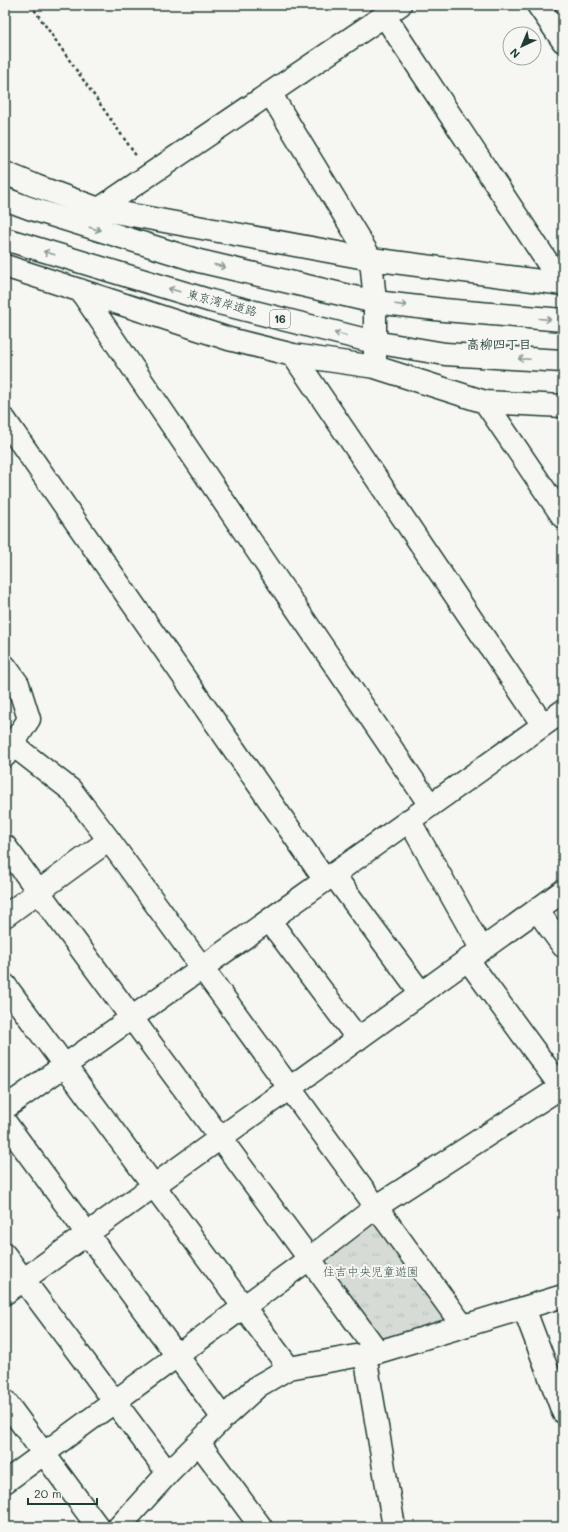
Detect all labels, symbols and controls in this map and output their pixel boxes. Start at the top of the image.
north arrow [502,26,542,66]
text: N [506,45,523,62]
one-way arrow [88,226,101,233]
one-way arrow [43,249,56,256]
one-way arrow [213,263,226,270]
street label: 東京湾岸道路 [185,285,259,319]
one-way arrow [168,286,181,293]
one-way arrow [394,301,407,309]
road number: 16 [270,310,290,328]
one-way arrow [538,315,551,322]
one-way arrow [334,330,347,337]
district label: 高柳四丁目 [466,335,532,352]
one-way arrow [518,355,531,362]
park label: 住吉中央児童遊園 [323,1263,419,1279]
scale bar [28,1480,97,1506]
text: 20 m [34,1485,62,1501]

